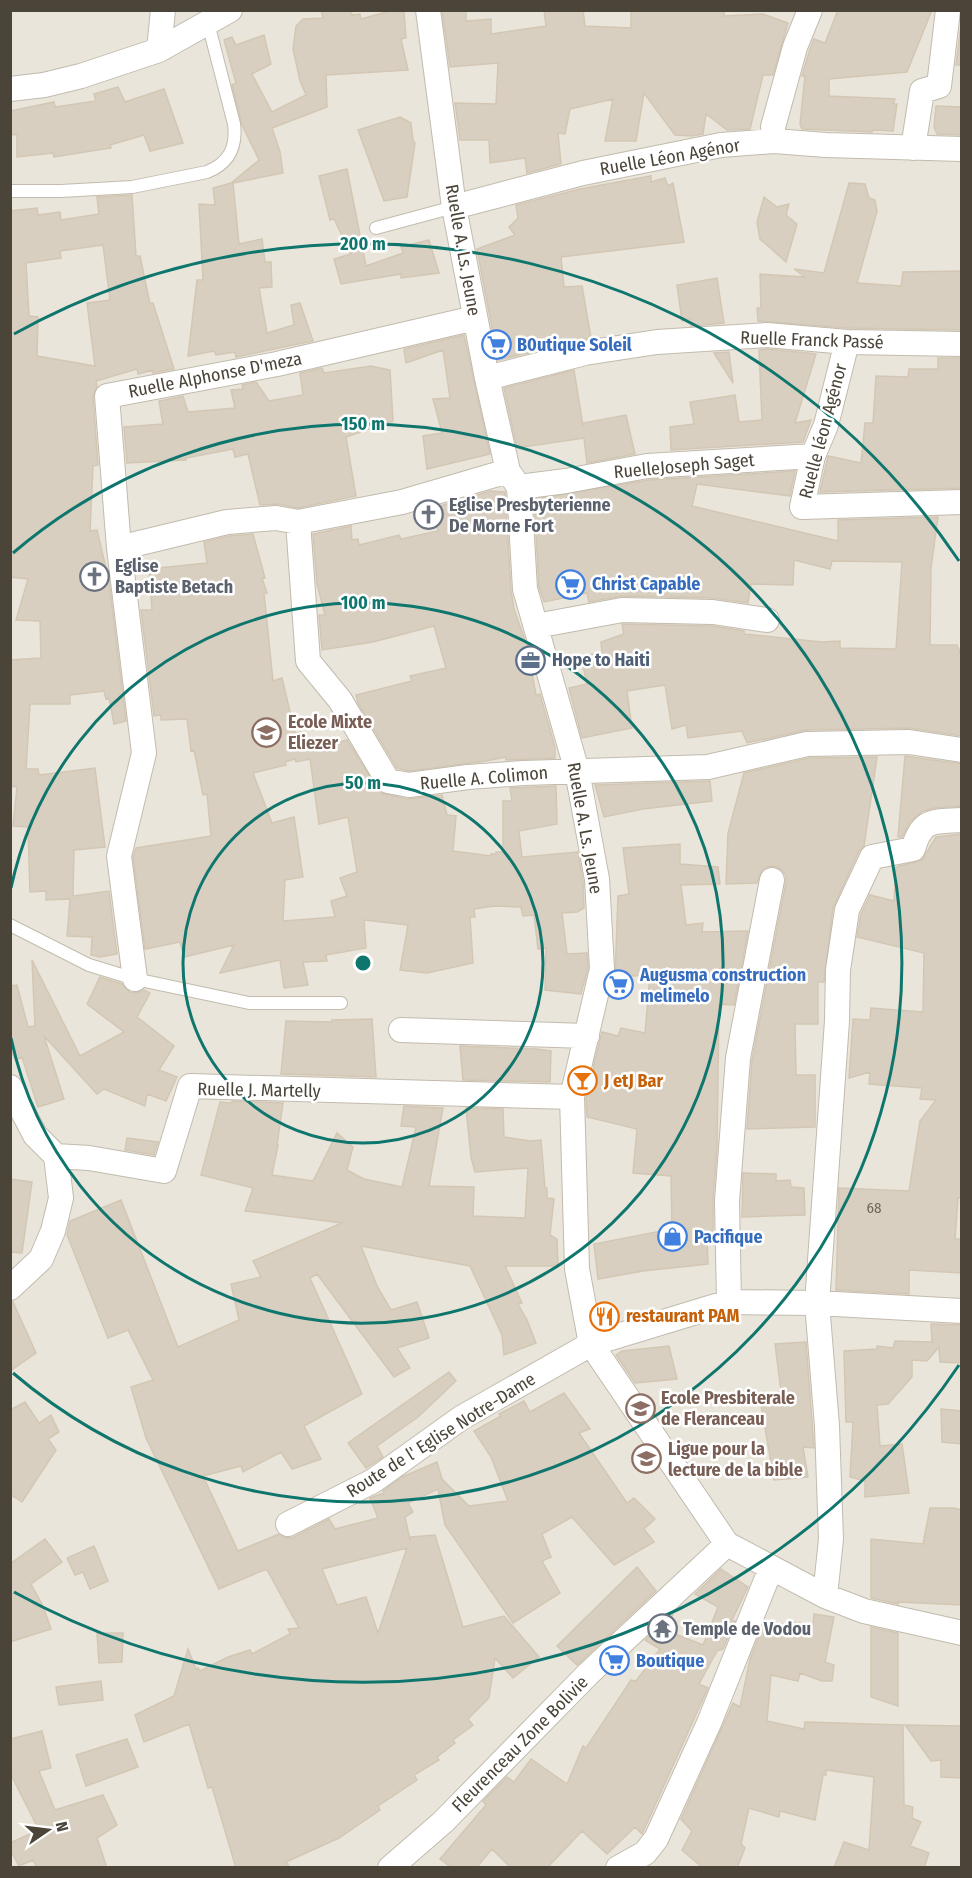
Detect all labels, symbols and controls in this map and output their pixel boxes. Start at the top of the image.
street label: Ruelle Léon Agénor [598,134,743,180]
street label: Ruelle A. Ls. Jeune [441,182,485,318]
text: 200 m [339,233,386,255]
street label: Ruelle Franck Passé [740,327,884,354]
supermarket icon: B0utique Soleil [480,329,512,361]
place label: B0utique Soleil [517,334,632,356]
street label: Ruelle Alphonse D'meza [126,347,304,403]
street label: Ruelle léon Agénor [794,360,852,501]
text: 150 m [341,413,385,435]
street label: RuelleJoseph Saget [613,449,755,483]
place label: Eglise Presbyterienne De Morne Fort [449,494,611,537]
church icon: Eglise Presbyterienne De Morne Fort [412,499,444,531]
place label: Eglise Baptiste Betach [115,555,233,598]
church icon: Eglise Baptiste Betach [78,560,110,592]
supermarket icon: Christ Capable [555,568,587,600]
place label: Christ Capable [592,573,700,595]
text: 100 m [341,592,385,614]
office icon: Hope to Haiti [515,644,547,676]
place label: Hope to Haiti [552,649,650,671]
place label: Ecole Mixte Eliezer [288,711,372,754]
school or university icon: Ecole Mixte Eliezer [251,716,283,748]
street label: Ruelle A. Ls. Jeune [563,760,607,896]
street label: Ruelle A. Colimon [419,761,549,795]
text: 50 m [345,772,381,794]
centre of rings [353,953,373,973]
place label: Augusma construction melimelo [639,964,806,1007]
supermarket icon: Augusma construction melimelo [603,969,635,1001]
bar icon: J etJ Bar [567,1065,599,1097]
place label: J etJ Bar [603,1070,663,1092]
street label: Ruelle J. Martelly [197,1078,321,1102]
house number: 68 [867,1199,881,1217]
shop icon: Pacifique [657,1221,689,1253]
place label: Pacifique [694,1226,763,1248]
restaurant icon: restaurant PAM [589,1300,621,1332]
place label: restaurant PAM [626,1305,740,1327]
street label: Route de l' Eglise Notre-Dame [343,1368,539,1502]
place label: Ecole Presbiterale de Fleranceau [661,1387,795,1430]
school or university icon: Ecole Presbiterale de Fleranceau [624,1392,656,1424]
place label: Ligue pour la lecture de la bible [668,1438,803,1481]
school or university icon: Ligue pour la lecture de la bible [631,1443,663,1475]
temple icon: Temple de Vodou [646,1613,678,1645]
place label: Temple de Vodou [683,1618,811,1640]
supermarket icon: Boutique [599,1645,631,1677]
place label: Boutique [636,1650,704,1672]
street label: Fleurenceau Zone Bolivie [447,1671,593,1817]
north arrow [18,1800,78,1860]
text: N [52,1820,72,1833]

